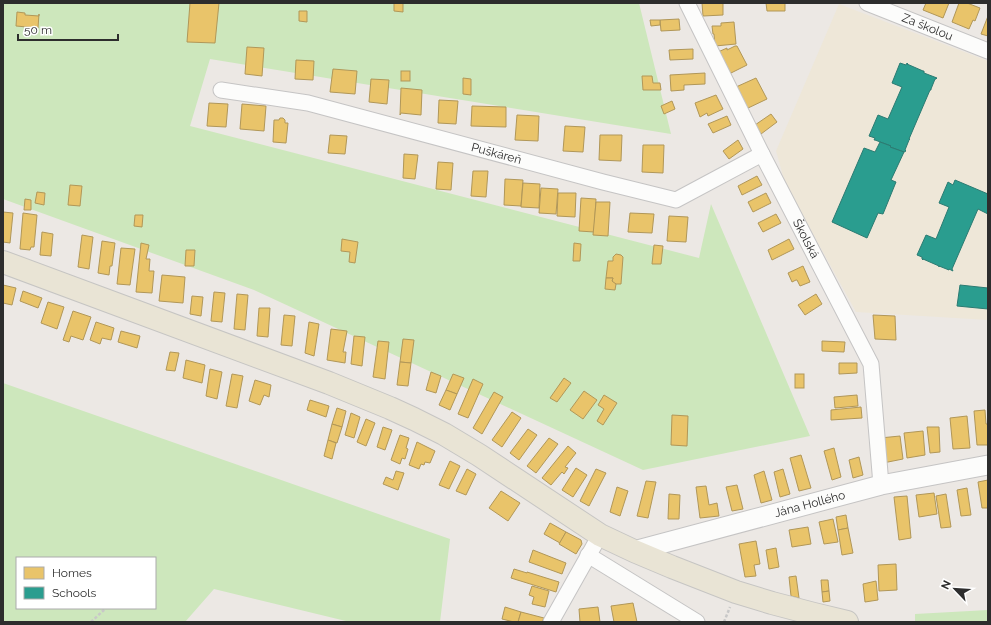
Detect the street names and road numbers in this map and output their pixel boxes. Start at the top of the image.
street label: Za školou [900,11,955,43]
street label: Puškáreň [470,140,523,167]
street label: Školská [790,217,822,261]
street label: Jána Hollého [773,488,847,520]

